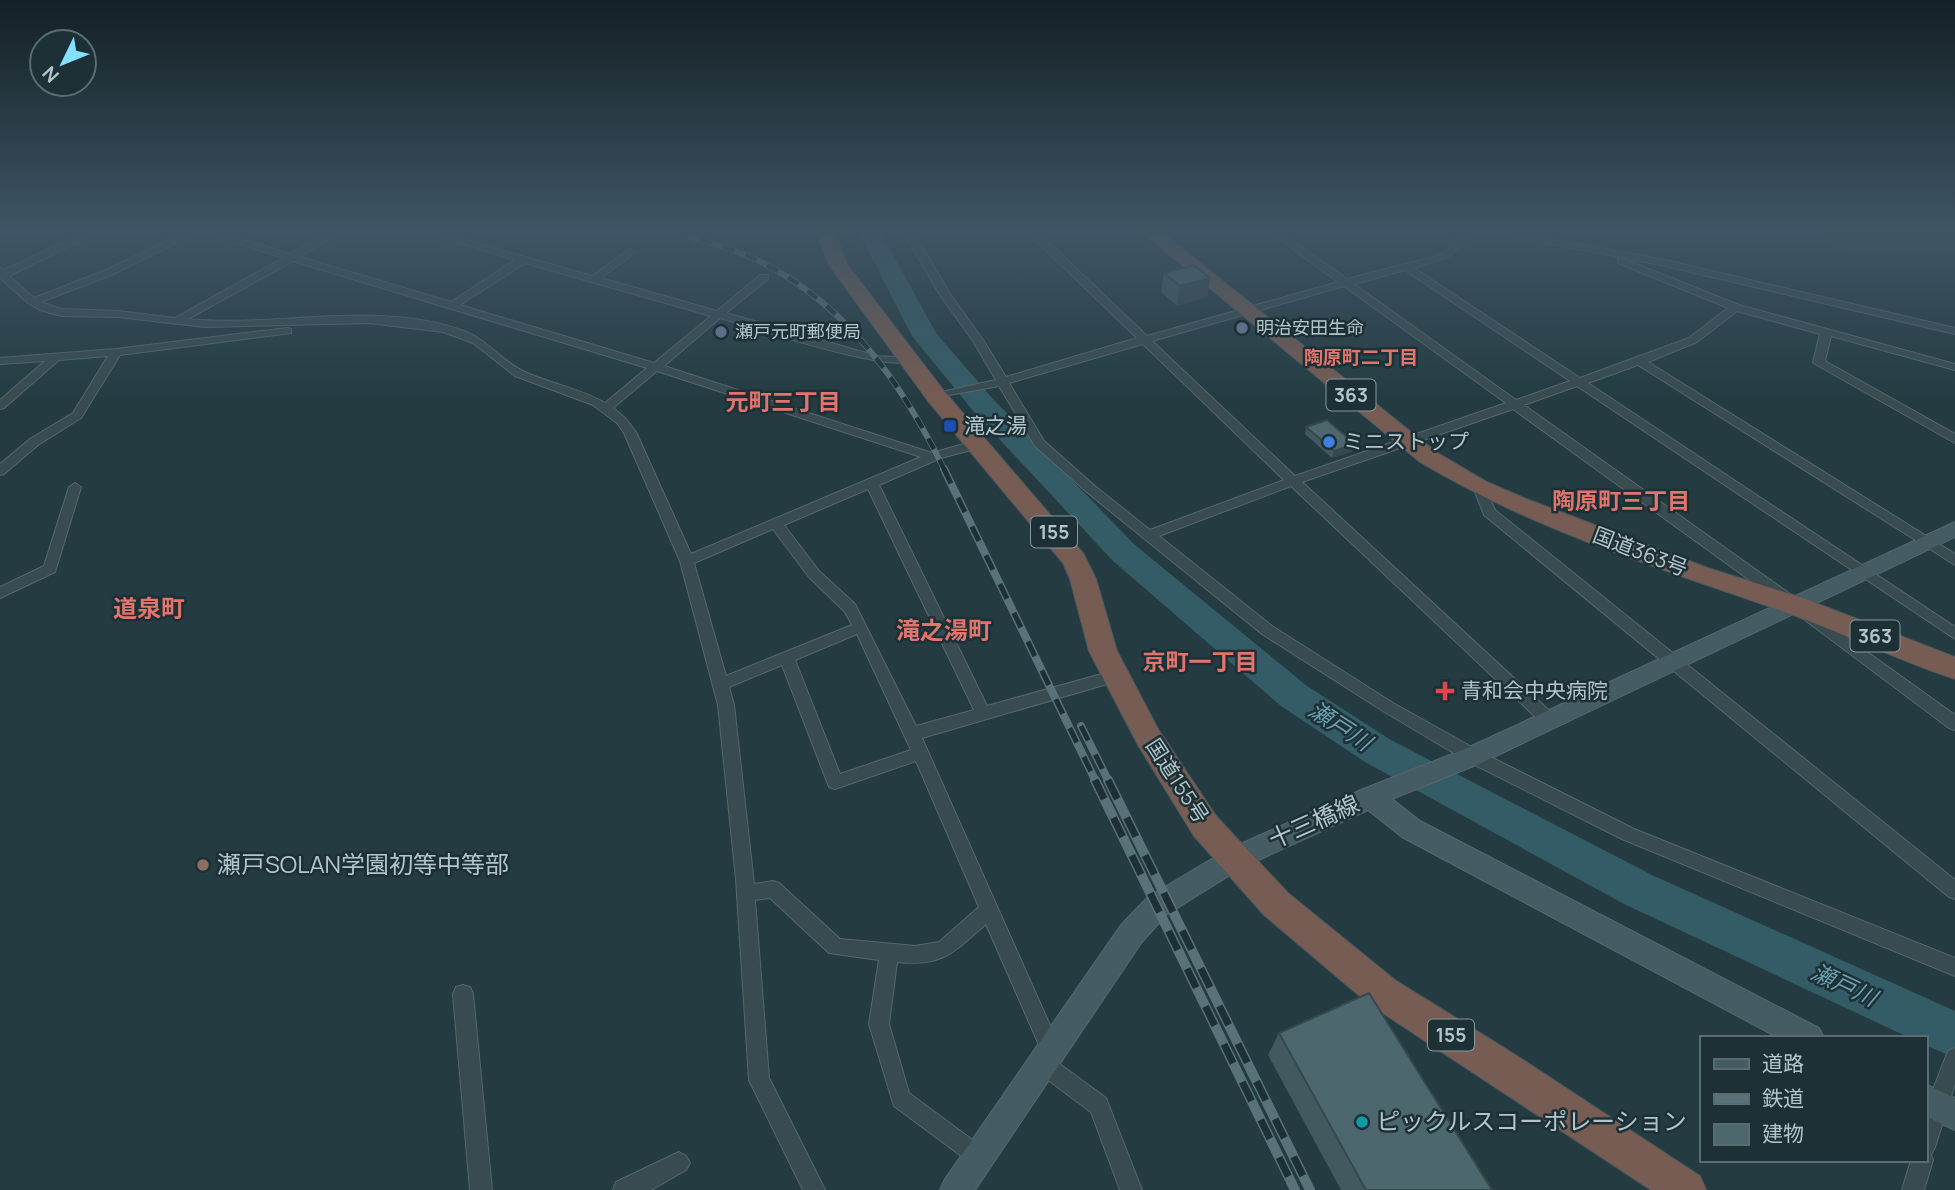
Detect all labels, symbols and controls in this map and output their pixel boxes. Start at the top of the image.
north arrow [28,28,98,98]
text: N [36,61,65,88]
place label: 明治安田生命 [1256,315,1364,339]
place label: 瀬戸元町郵便局 [735,319,861,343]
marker: 明治安田生命 [1234,320,1250,336]
marker: 瀬戸元町郵便局 [713,324,729,340]
district label: 陶原町二丁目 [1304,344,1418,370]
road number: 363 [1326,380,1376,410]
district label: 元町三丁目 [726,385,841,417]
place label: 滝之湯 [964,411,1027,439]
marker: 滝之湯 [942,418,958,434]
place label: ミニストップ [1343,427,1469,455]
marker: ミニストップ [1321,434,1337,450]
district label: 陶原町三丁目 [1552,484,1690,516]
road number: 155 [1031,516,1077,548]
street label: 国道363号 [1589,520,1692,582]
district label: 道泉町 [113,591,185,624]
district label: 滝之湯町 [896,613,992,646]
road number: 363 [1850,621,1899,652]
district label: 京町一丁目 [1143,645,1258,677]
place label: 青和会中央病院 [1461,676,1608,704]
marker: 青和会中央病院 [1435,681,1455,701]
water label: 瀬戸川 [1303,693,1381,759]
street label: 国道155号 [1140,733,1216,828]
street label: 十三橋線 [1263,786,1364,855]
place label: 瀬戸SOLAN学園初等中等部 [217,847,509,880]
marker: 瀬戸SOLAN学園初等中等部 [195,857,211,873]
water label: 瀬戸川 [1806,955,1885,1014]
road number: 155 [1428,1020,1474,1050]
legend [1700,1036,1927,1162]
text: 道路 [1762,1049,1804,1077]
text: 鉄道 [1762,1084,1804,1112]
place label: ピックルスコーポレーション [1376,1104,1687,1137]
marker: ピックルスコーポレーション [1354,1114,1370,1130]
text: 建物 [1762,1119,1804,1147]

